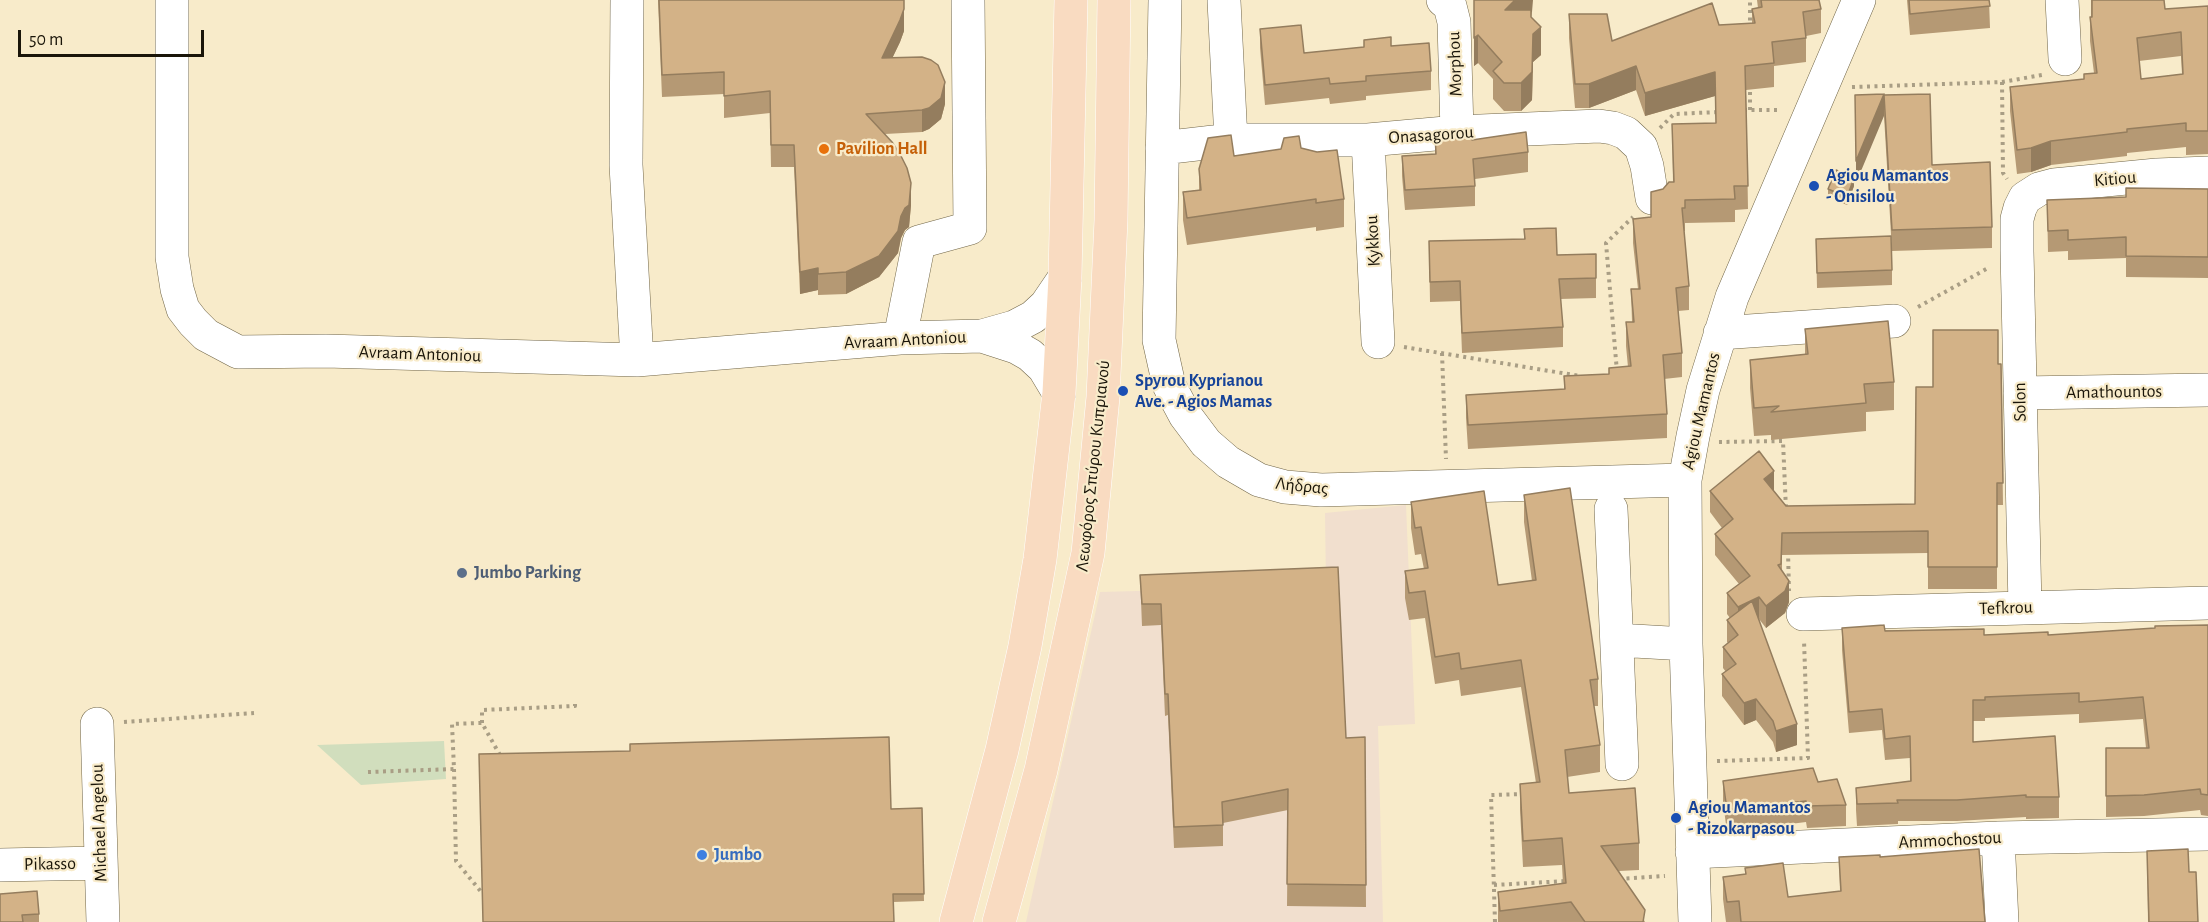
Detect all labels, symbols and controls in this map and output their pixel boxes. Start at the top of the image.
scale bar [21,18,207,56]
text: 50 m [29,31,63,49]
street label: Morphou [1443,31,1467,97]
street label: Onasagorou [1388,121,1474,149]
place label: Pavilion Hall [836,138,928,160]
marker: Pavilion Hall [817,142,831,156]
place label: Agiou Mamantos - Onisilou [1826,165,1949,207]
street label: Kitiou [2093,166,2137,192]
marker: Agiou Mamantos - Onisilou [1807,179,1821,193]
street label: Kykkou [1361,215,1385,267]
street label: Avraam Antoniou [843,326,967,354]
street label: Avraam Antoniou [358,341,482,367]
street label: Agiou Mamantos [1677,350,1725,472]
street label: Λεωφόρος Σπύρου Κυπριανού [1071,359,1115,573]
place label: Spyrou Kyprianou Ave. - Agios Mamas [1135,370,1272,412]
street label: Amathountos [2066,380,2162,404]
street label: Solon [2009,382,2031,422]
marker: Spyrou Kyprianou Ave. - Agios Mamas [1116,384,1130,398]
street label: Λήδρας [1274,472,1330,500]
place label: Jumbo Parking [474,562,581,584]
marker: Jumbo Parking [455,566,469,580]
street label: Tefkrou [1979,596,2033,620]
street label: Michael Angelou [86,764,112,882]
place label: Agiou Mamantos - Rizokarpasou [1688,797,1811,840]
marker: Agiou Mamantos - Rizokarpasou [1669,811,1683,825]
street label: Ammochostou [1898,827,2002,853]
place label: Jumbo [714,844,762,866]
marker: Jumbo [695,848,709,862]
street label: Pikasso [24,853,76,875]

